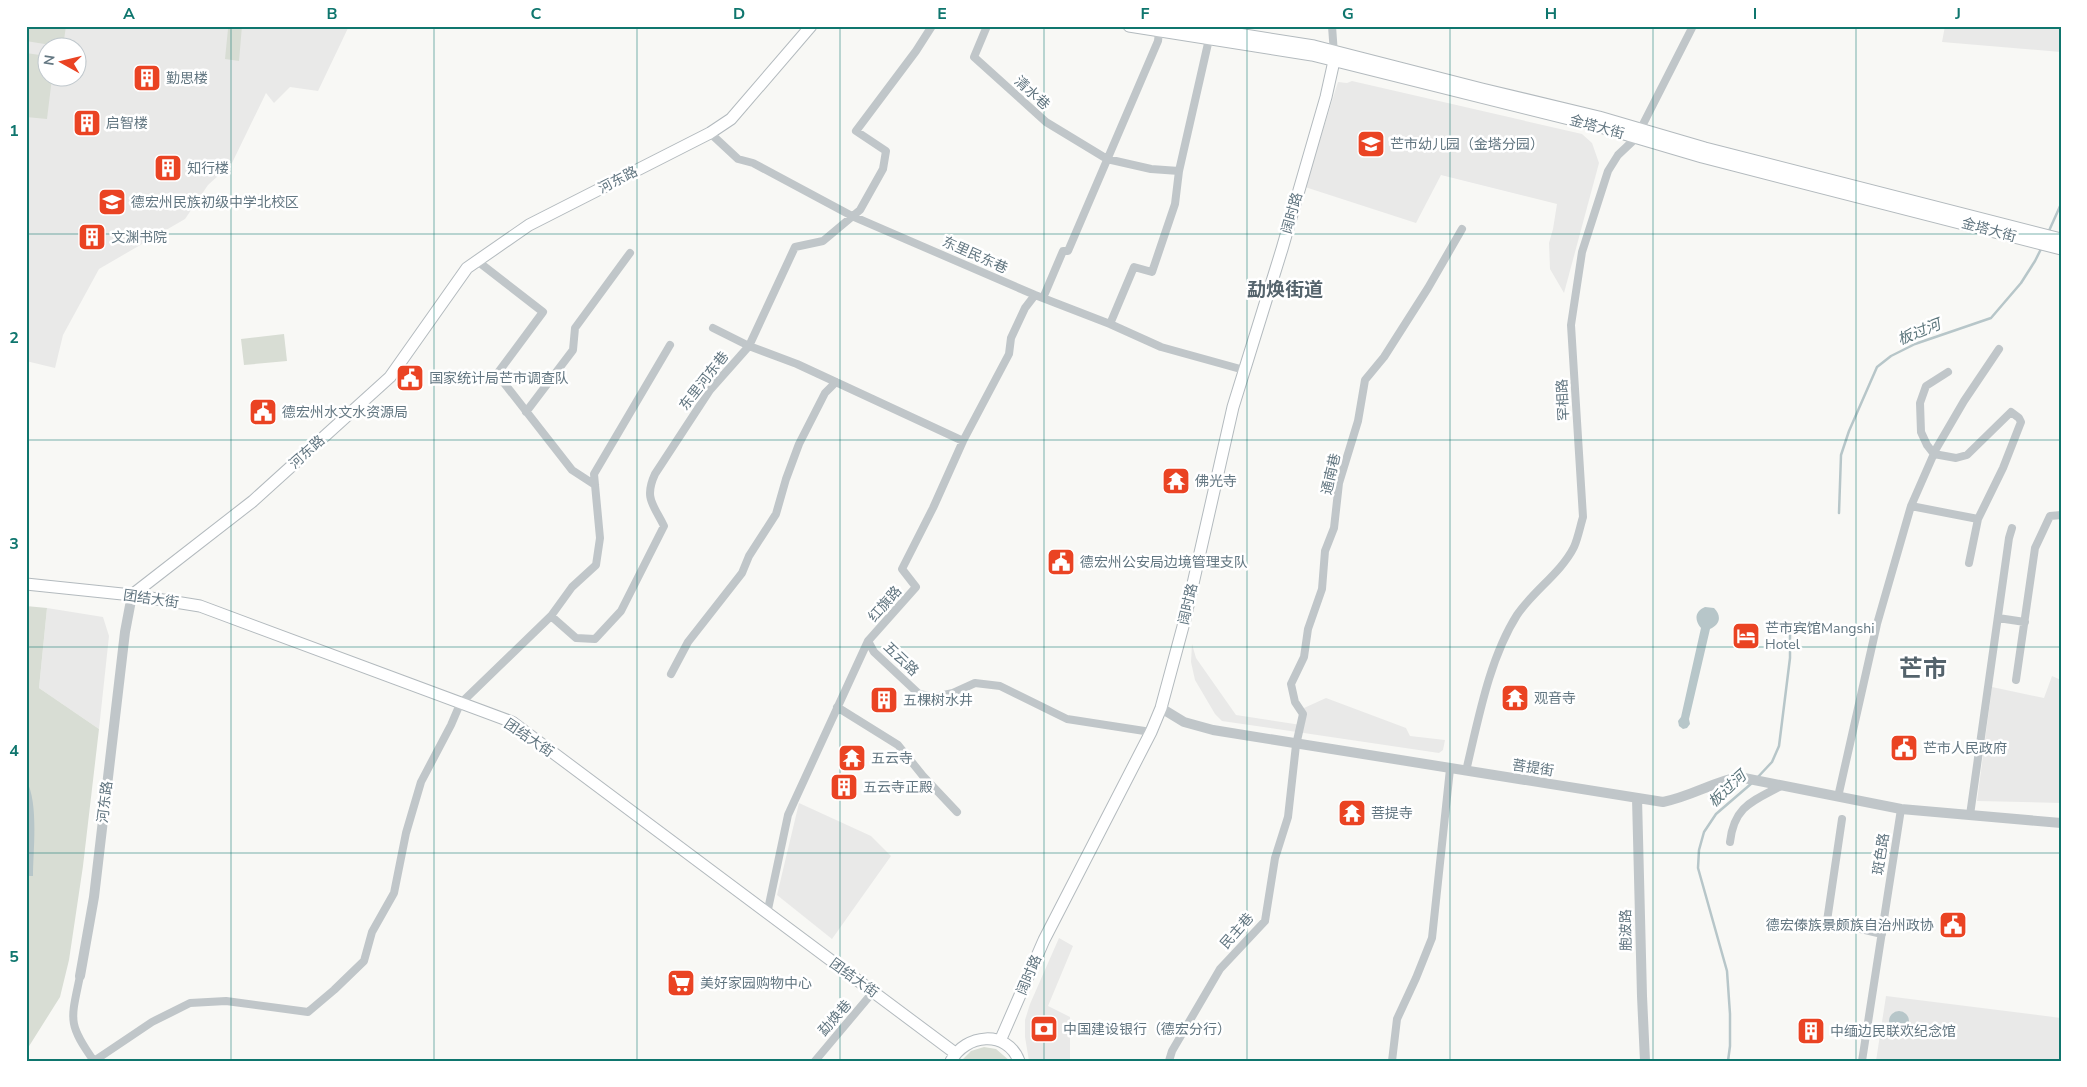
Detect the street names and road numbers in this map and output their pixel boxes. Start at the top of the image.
street label: 清水巷 [1010,72,1054,114]
street label: 金塔大街 [1567,111,1627,143]
street label: 河东路 [595,162,641,198]
street label: 阔时路 [1277,190,1307,236]
street label: 金塔大街 [1959,214,2019,246]
street label: 东里民东巷 [939,232,1011,278]
street label: 东里河东巷 [675,348,733,414]
street label: 罕相路 [1552,379,1574,421]
street label: 河东路 [285,431,329,473]
street label: 通南巷 [1317,451,1345,497]
street label: 阔时路 [1174,581,1202,627]
street label: 红旗路 [864,582,906,626]
street label: 团结大街 [122,586,180,612]
street label: 五云路 [879,638,923,680]
street label: 团结大街 [500,714,558,762]
street label: 菩提街 [1511,755,1555,781]
street label: 河东路 [93,780,117,824]
street label: 斑色路 [1868,832,1894,876]
street label: 民主巷 [1216,909,1258,953]
street label: 胞波路 [1616,909,1636,951]
street label: 阔时路 [1012,952,1046,998]
street label: 团结大街 [826,954,882,1002]
street label: 勐焕巷 [814,996,856,1040]

